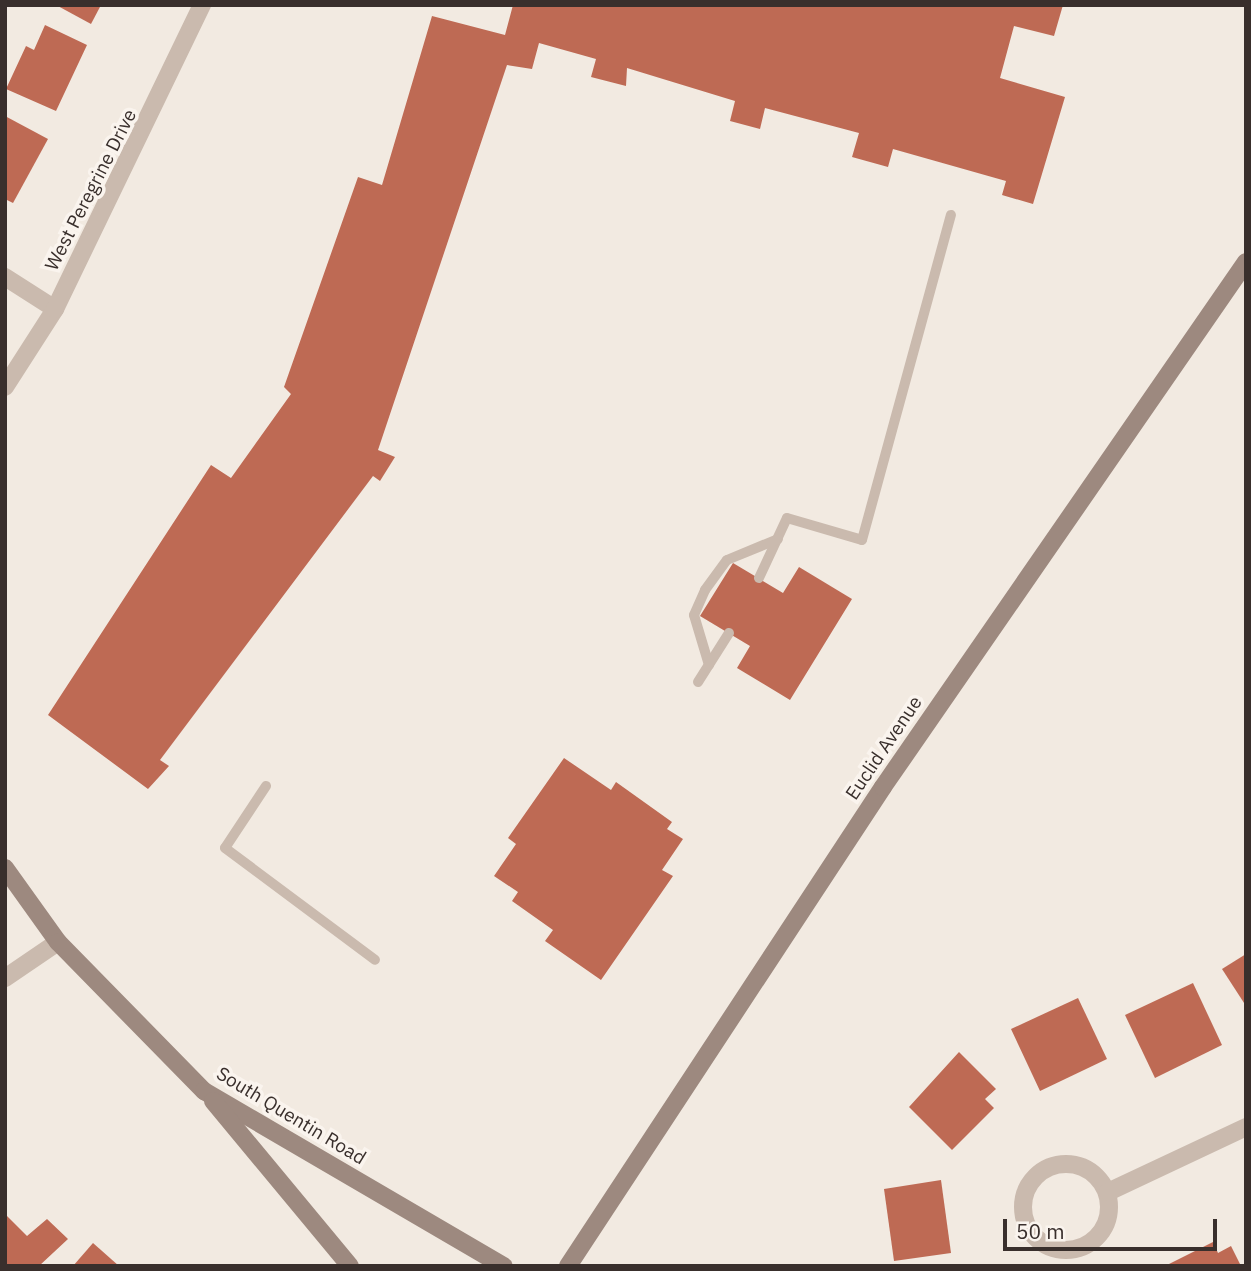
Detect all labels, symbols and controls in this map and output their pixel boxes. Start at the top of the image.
street label: West Peregrine Drive [40,106,142,274]
street label: Euclid Avenue [841,692,927,804]
street label: South Quentin Road [212,1062,370,1170]
scale bar [1006,1204,1220,1248]
text: 50 m [1016,1217,1065,1245]

